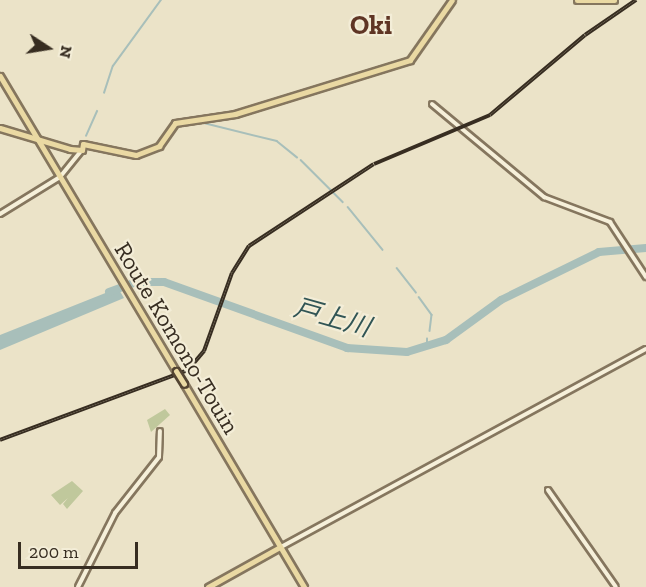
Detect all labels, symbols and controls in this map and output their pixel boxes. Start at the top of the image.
district label: Oki [350,10,392,42]
north arrow [18,18,78,78]
text: N [56,44,77,60]
street label: Route Komono-Touin [108,237,246,439]
water label: 戸上川 [290,292,374,344]
scale bar [21,530,141,568]
text: 200 m [29,541,79,563]

